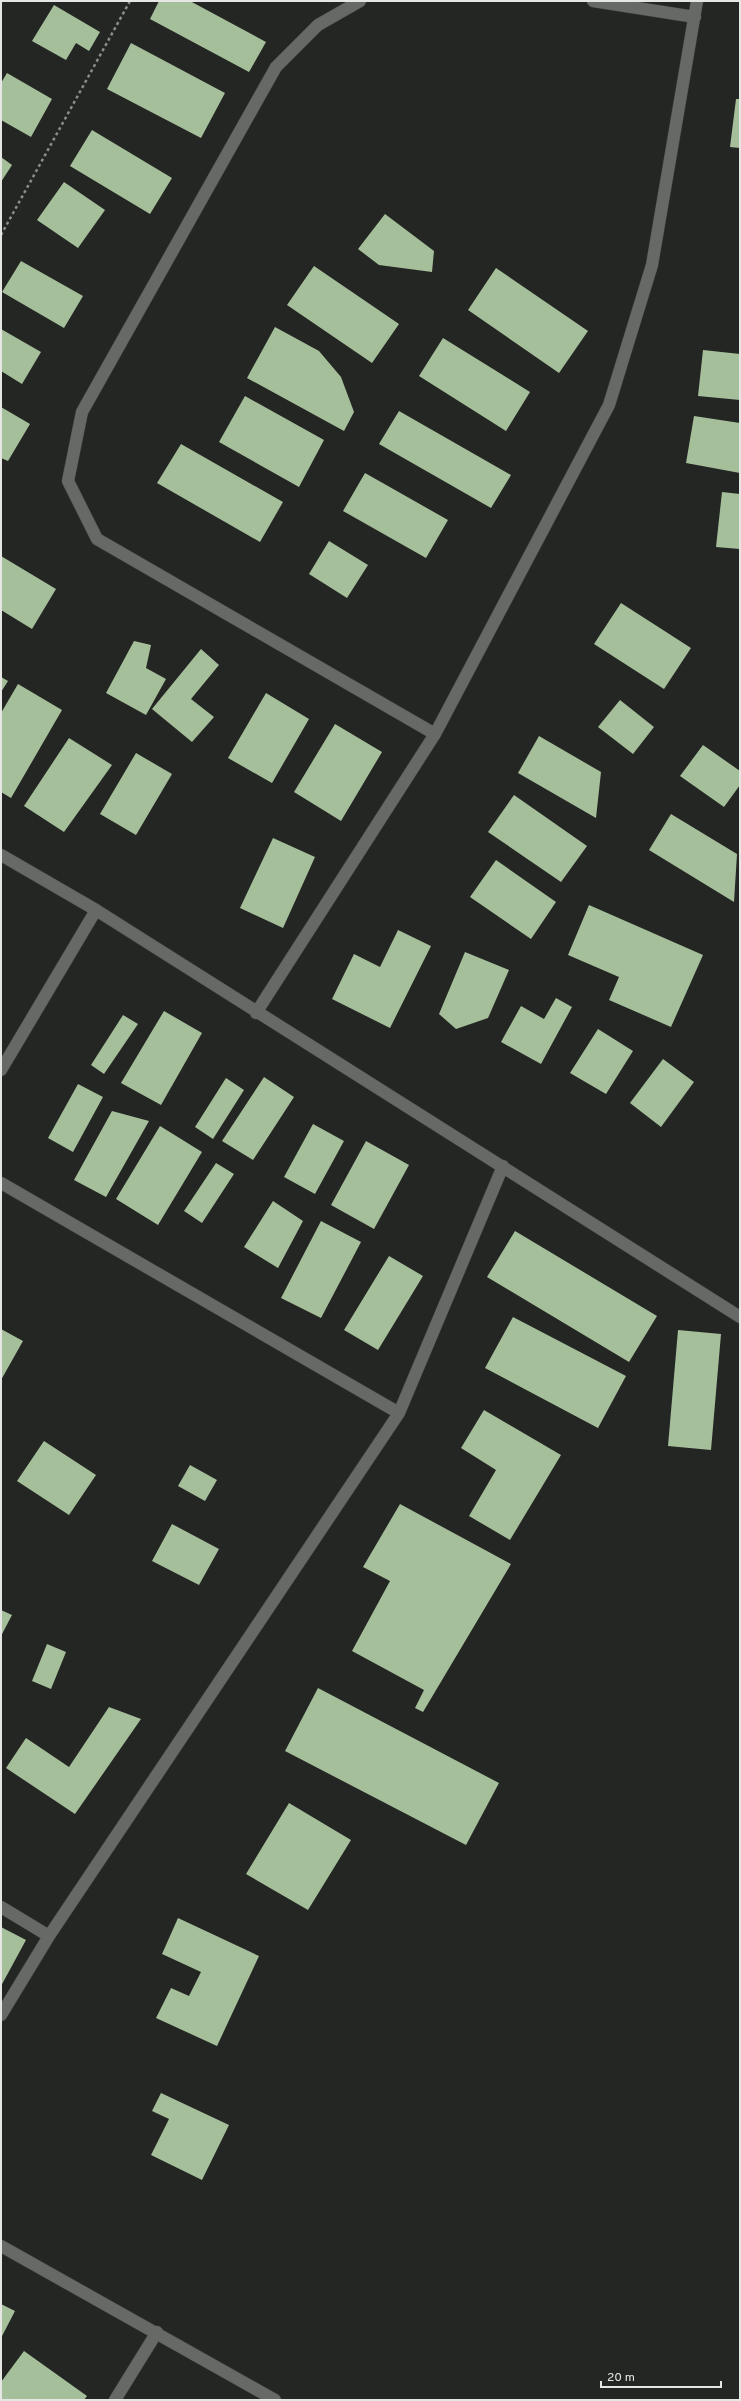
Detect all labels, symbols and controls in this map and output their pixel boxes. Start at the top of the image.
scale bar [601,2363,721,2389]
text: 20 m [607,2370,635,2386]

